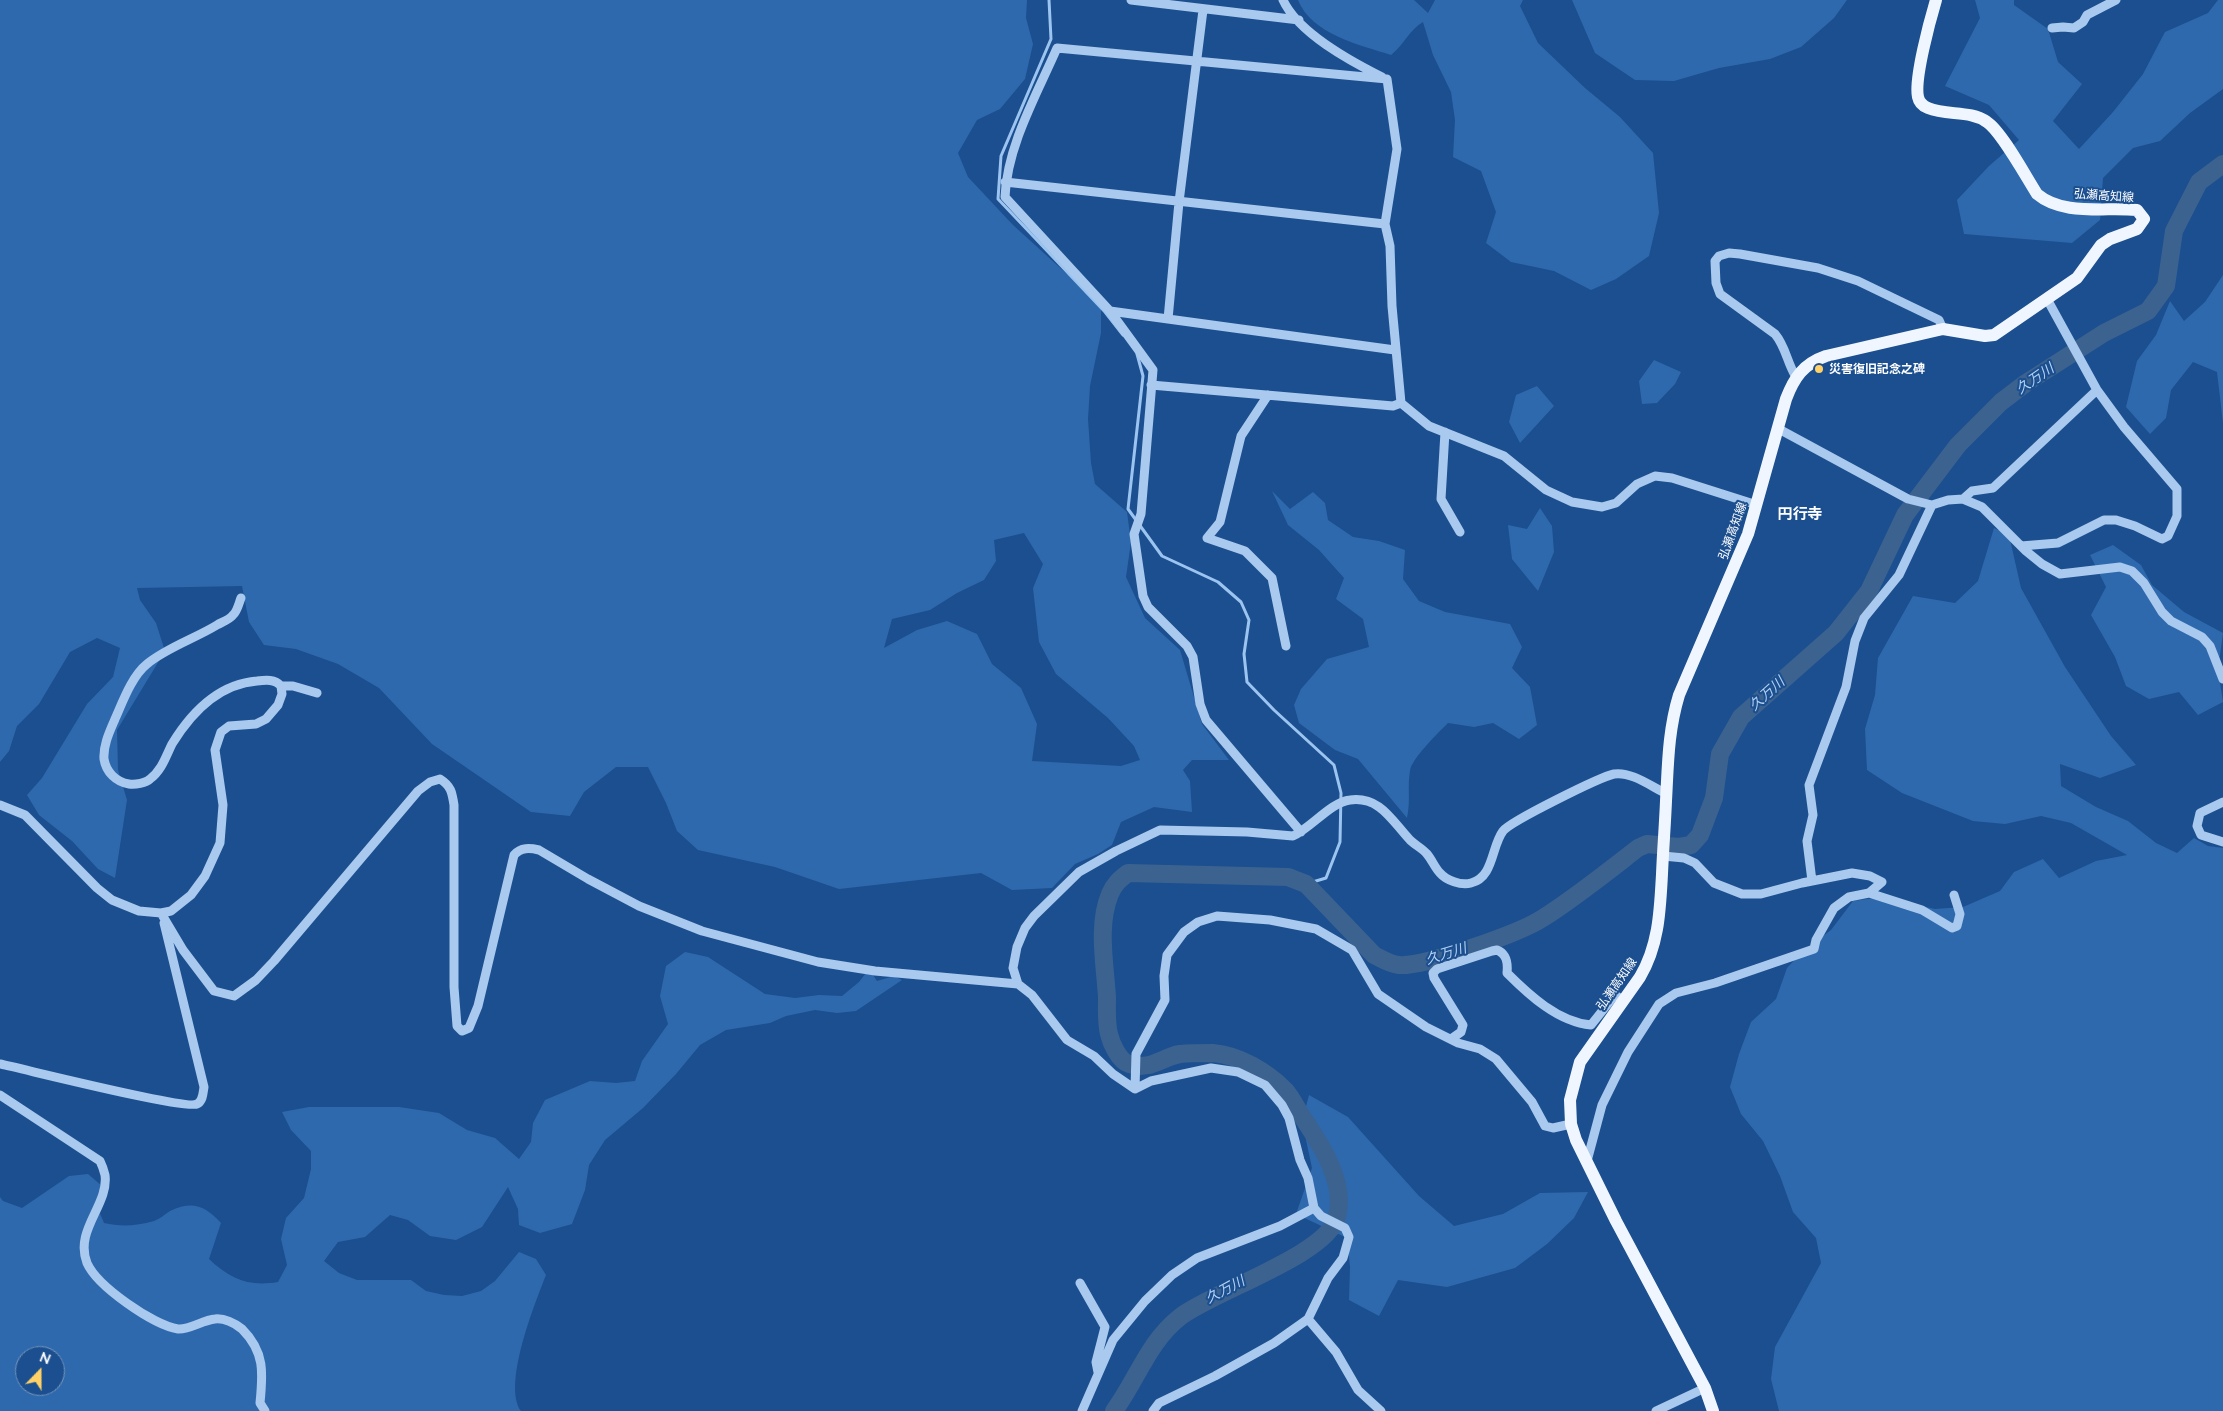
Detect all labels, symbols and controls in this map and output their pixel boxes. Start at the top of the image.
street label: 弘瀬高知線 [2074,187,2134,205]
water label: 久万川 [2013,360,2057,398]
place label: 災害復旧記念之碑 [1829,362,1925,376]
marker: 災害復旧記念之碑 [1813,363,1825,375]
street label: 弘瀬高知線 [1716,500,1750,562]
district label: 円行寺 [1778,505,1822,523]
water label: 久万川 [1746,674,1788,714]
water label: 久万川 [1423,940,1469,968]
street label: 弘瀬高知線 [1594,955,1640,1013]
water label: 久万川 [1203,1273,1247,1307]
north arrow [15,1346,65,1396]
text: N [37,1348,54,1368]

